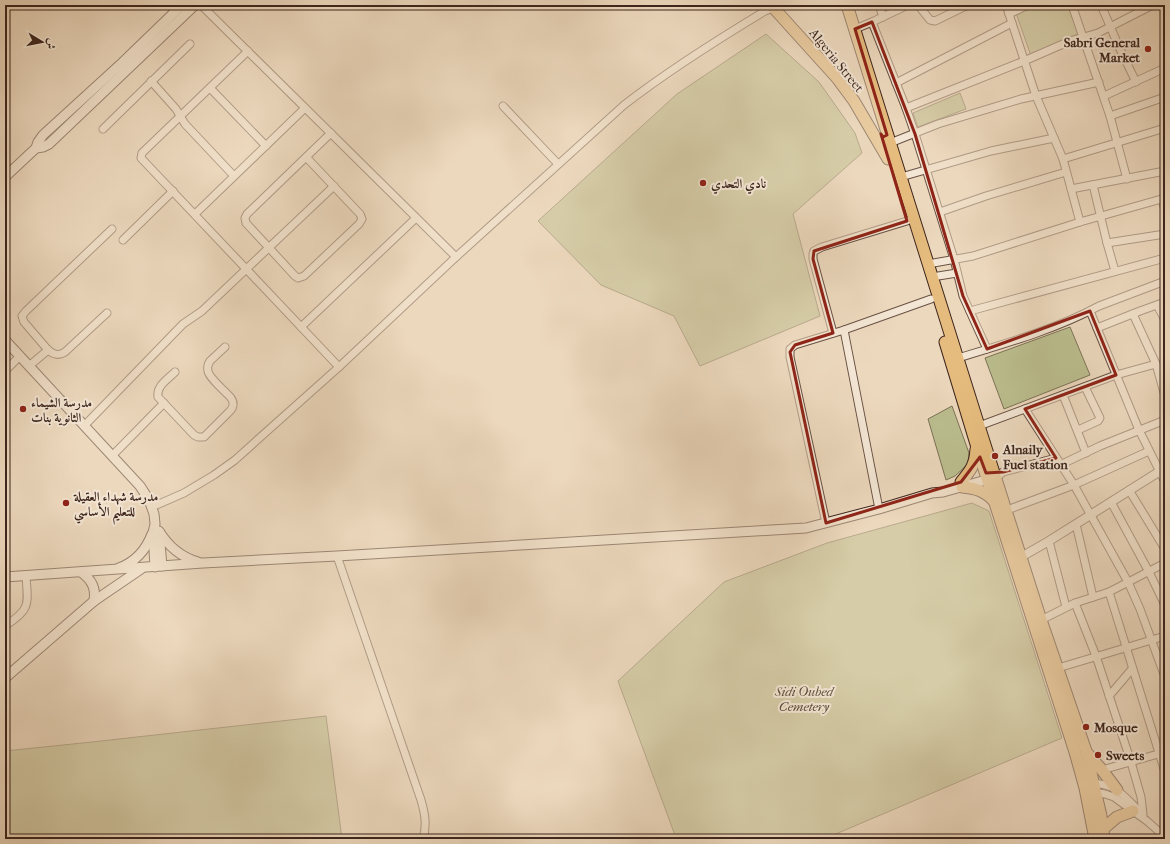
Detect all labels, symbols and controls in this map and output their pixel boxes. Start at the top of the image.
north arrow [22,22,62,62]
street label: Algeria Street [806,25,867,96]
place label: Sabri General Market [1064,35,1140,65]
text: ش [44,37,59,50]
marker: Sabri General Market [1143,44,1153,54]
place label: نادي التحدي [711,176,767,195]
marker: نادي التحدي [698,178,708,188]
place label: مدرسة الشيماء الثانوية بنات [31,395,92,426]
marker: مدرسة الشيماء الثانوية بنات [18,404,28,414]
place label: Alnaily Fuel station [1002,442,1068,472]
marker: Alnaily Fuel station [990,451,1000,461]
place label: مدرسة شهداء العقيلة للتعليم الأساسي [73,489,158,525]
marker: مدرسة شهداء العقيلة للتعليم الأساسي [61,498,71,508]
park label: Sidi Oubed Cemetery [774,684,835,714]
place label: Mosque [1093,720,1138,736]
marker: Mosque [1081,722,1091,732]
place label: Sweets [1106,748,1144,763]
marker: Sweets [1093,750,1103,760]

